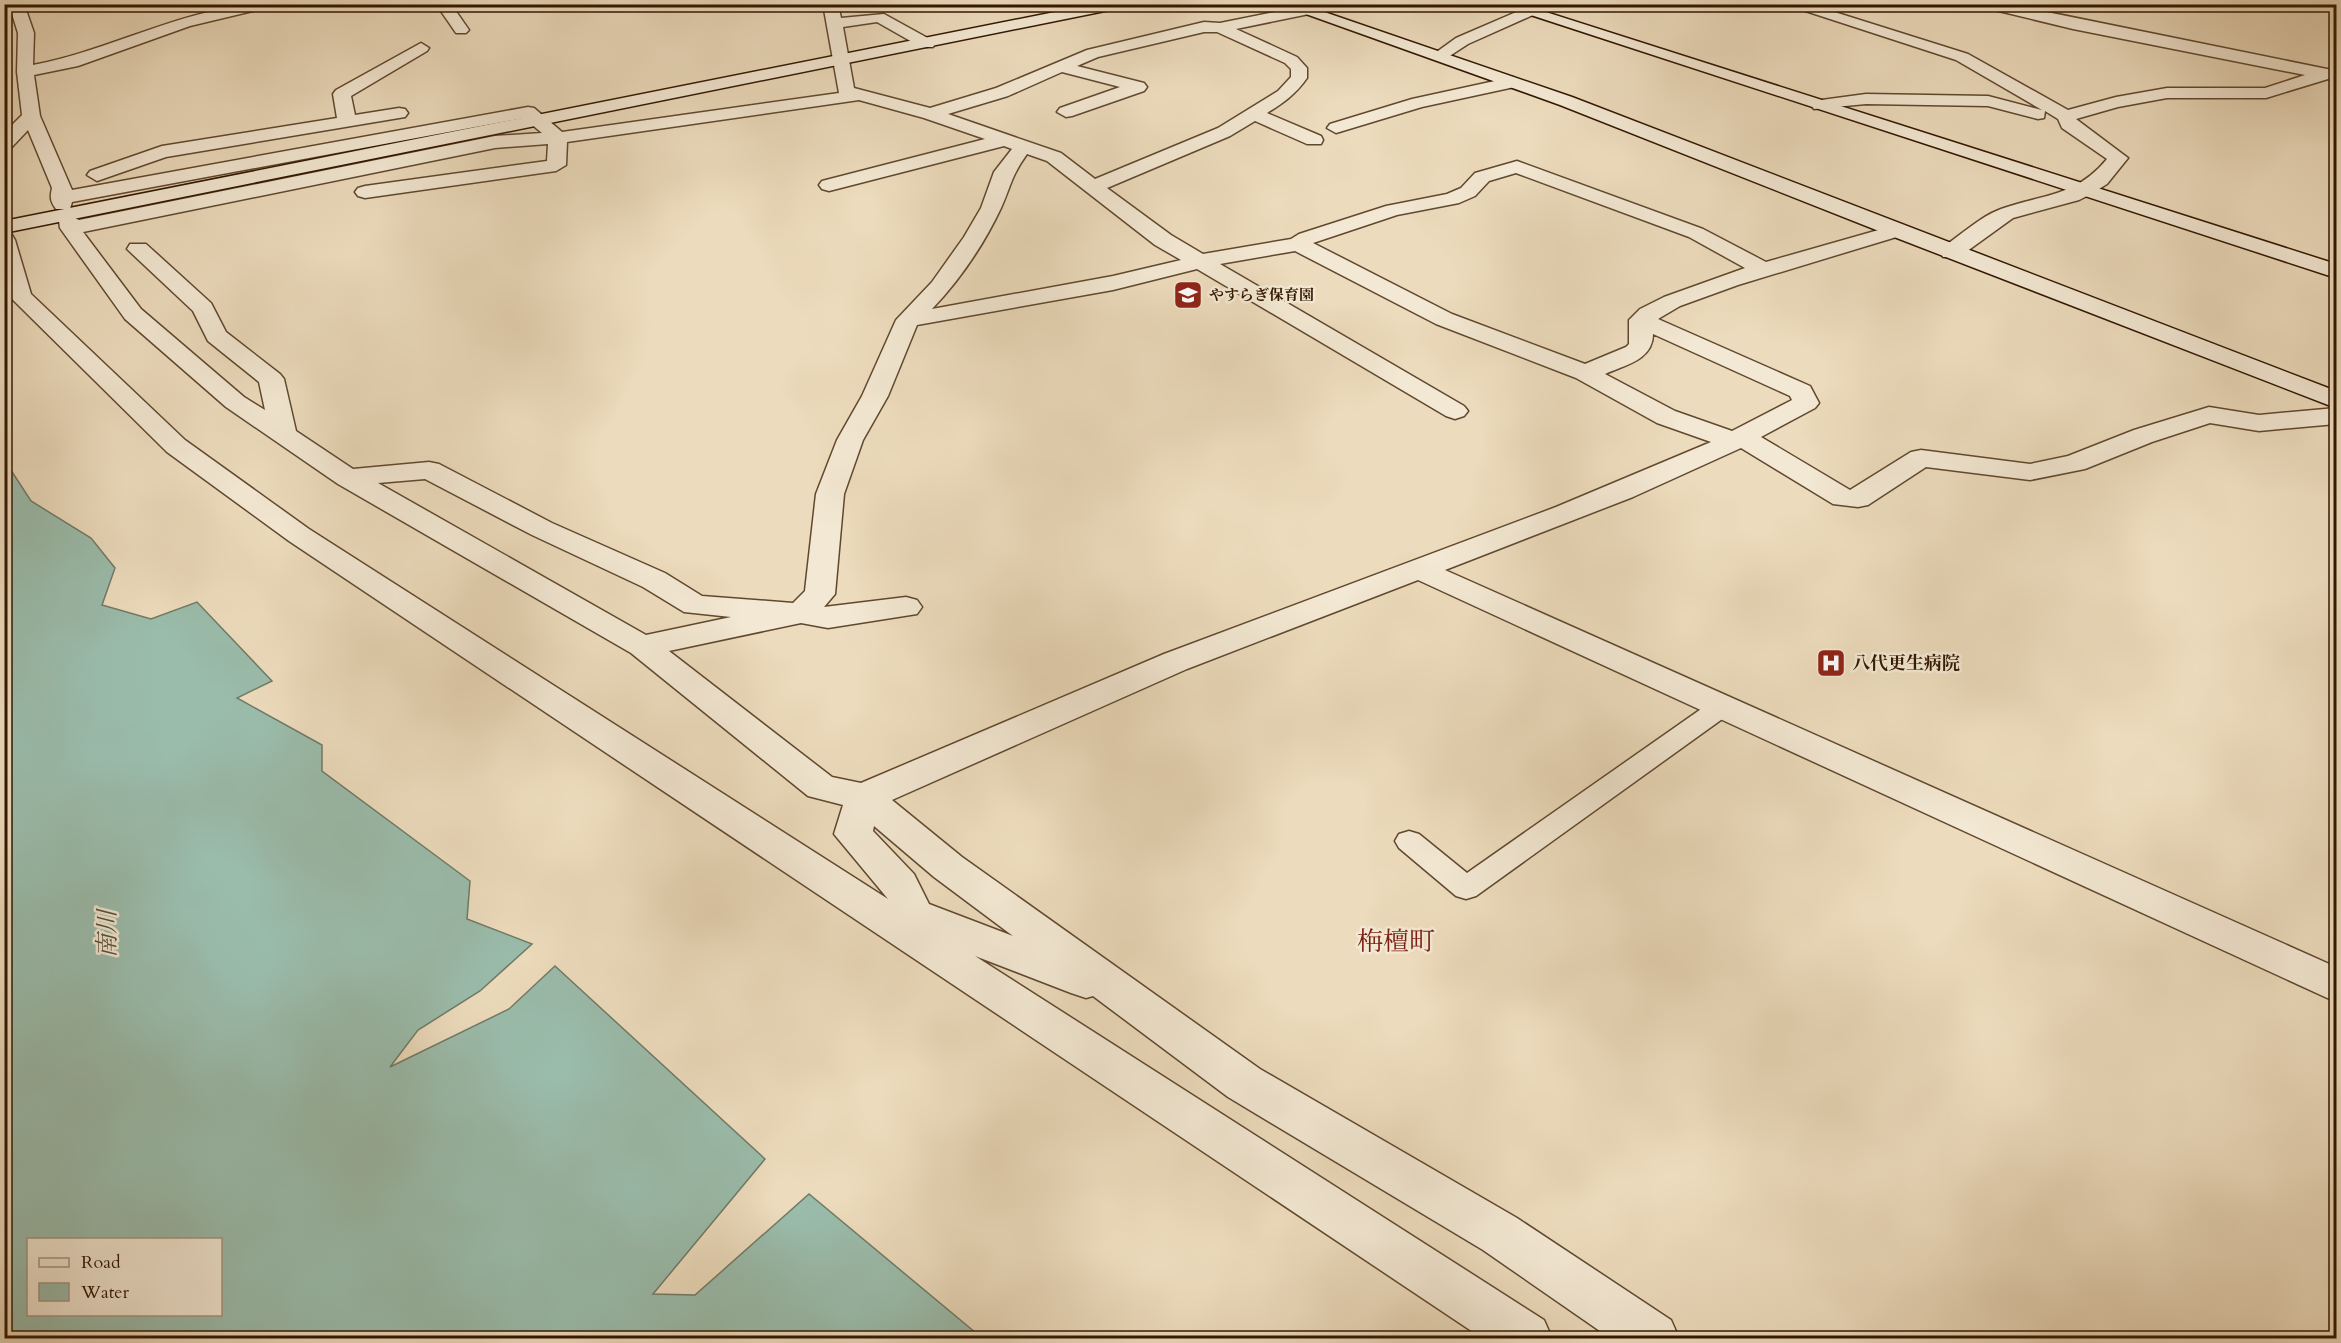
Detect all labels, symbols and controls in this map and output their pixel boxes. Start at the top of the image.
school or university icon: やすらぎ保育園 [1172,279,1204,311]
place label: やすらぎ保育園 [1209,285,1314,305]
hospital icon: 八代更生病院 [1815,647,1847,679]
place label: 八代更生病院 [1852,651,1960,676]
water label: 南川 [91,907,124,958]
district label: 栴檀町 [1357,924,1435,959]
legend [27,1238,222,1316]
text: Road [81,1250,121,1275]
text: Water [80,1280,130,1305]

